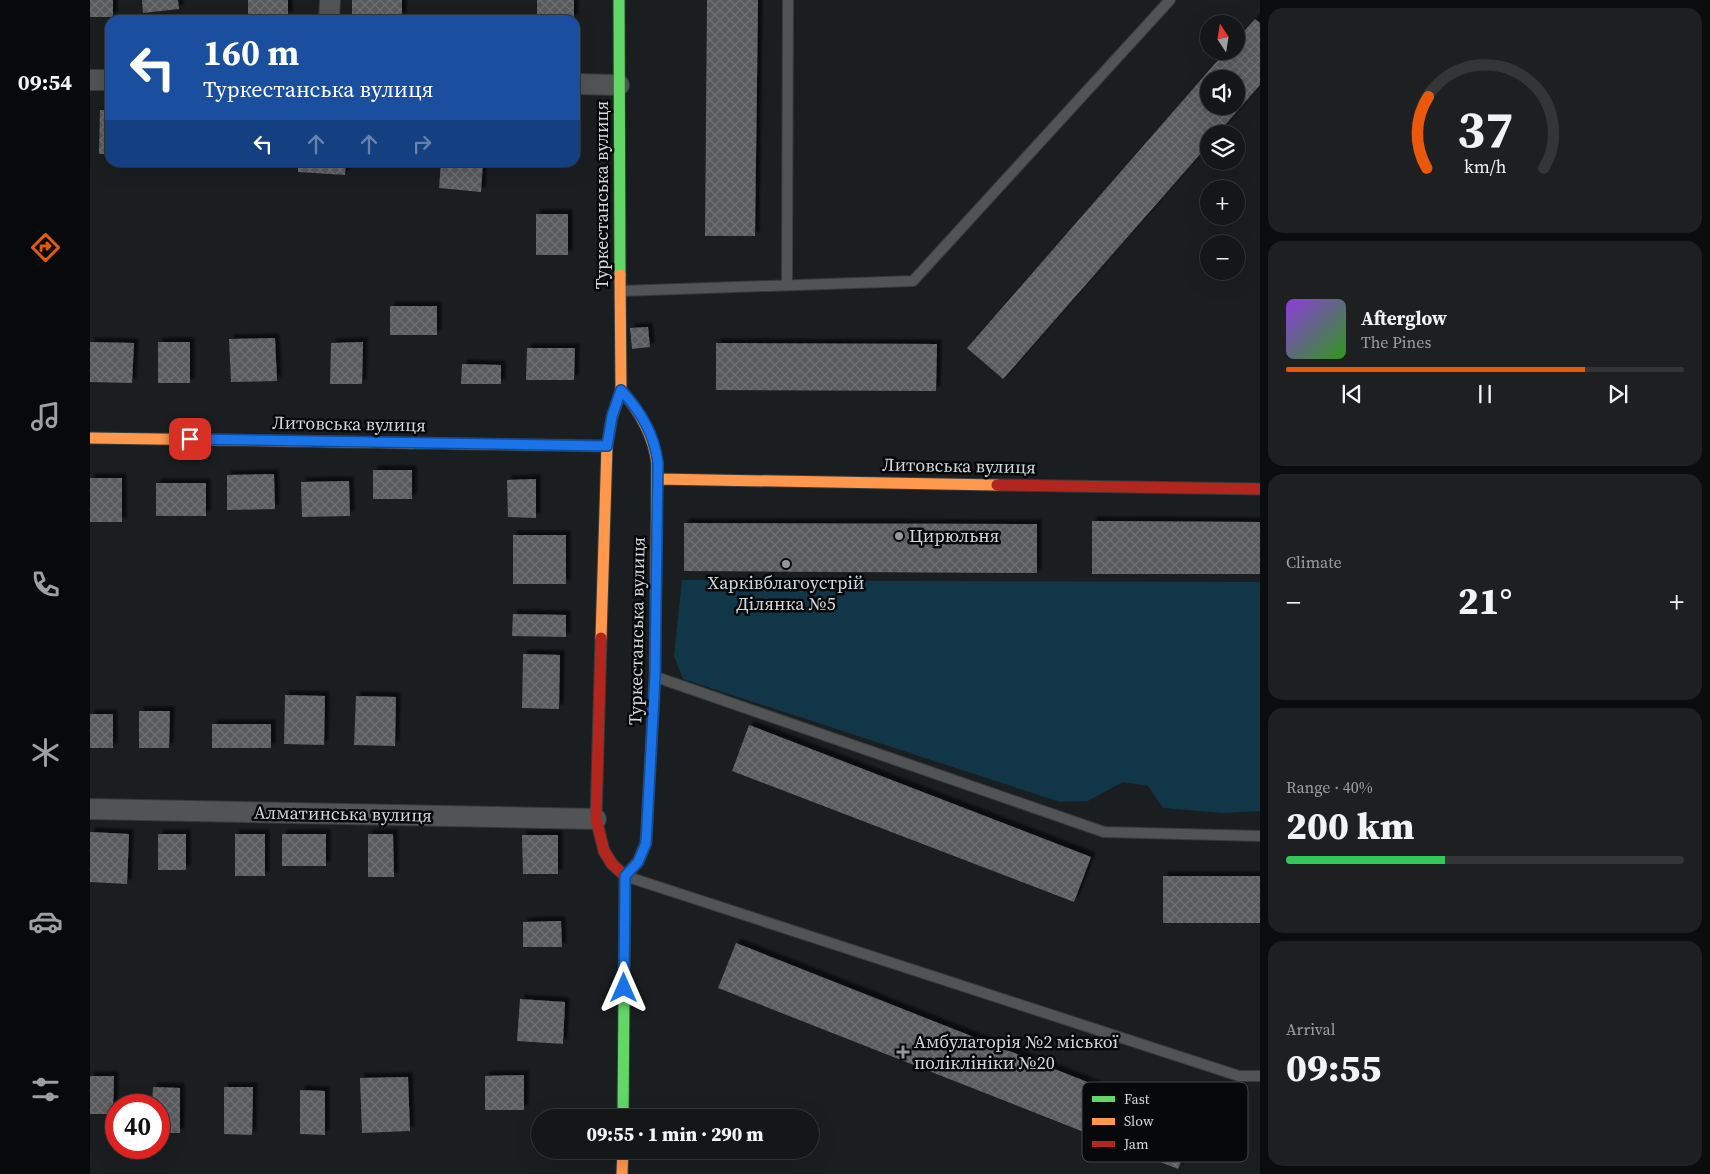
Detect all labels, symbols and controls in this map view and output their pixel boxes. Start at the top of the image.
north arrow [1200,15,1245,60]
map controls [1200,15,1245,280]
text: 160 m [203,29,299,77]
icon: left [120,35,185,100]
text: 09:54 [18,67,72,97]
button: sound [1200,70,1245,115]
text: Туркестанська вулиця [203,74,433,104]
text: 37 [1457,93,1513,164]
street label: Туркестанська вулиця [589,101,614,289]
button: layers [1200,125,1245,170]
icon: left [249,130,277,158]
icon: ahead [302,130,330,158]
icon: ahead [355,130,383,158]
icon: right [408,130,436,158]
text: km/h [1464,154,1507,179]
button: + [1200,180,1245,225]
icon: directions [28,230,63,265]
button: − [1200,235,1245,280]
text: Afterglow [1361,305,1447,331]
text: The Pines [1361,331,1431,353]
icon: previous [1338,380,1366,408]
icon: pause [1471,380,1499,408]
icon: next [1604,380,1632,408]
icon: music [28,399,63,434]
street label: Литовська вулиця [272,410,426,437]
pin [169,418,211,460]
icon: arrive [176,425,204,453]
street label: Литовська вулиця [882,452,1036,479]
place label: Цирюльня [909,523,999,548]
marker: Цирюльня [893,530,905,542]
street label: Туркестанська вулиця [622,537,651,725]
text: Climate [1286,551,1342,573]
marker: Харківблагоустрій Ділянка №5 [780,558,792,570]
icon: phone [28,567,63,602]
place label: Харківблагоустрій Ділянка №5 [708,570,864,616]
text: 21° [1458,575,1512,627]
text: − [1286,583,1301,621]
text: + [1669,583,1684,621]
icon: climate [28,735,63,770]
text: Range · 40% [1286,776,1373,798]
street label: Алматинська вулиця [254,799,432,828]
text: 200 km [1286,800,1414,852]
icon: car [28,904,63,939]
position arrow [597,961,649,1013]
text: Arrival [1286,1018,1335,1040]
place label: Амбулаторія №2 міської поліклініки №20 [914,1029,1119,1075]
text: 09:55 [1286,1042,1381,1094]
marker: Амбулаторія №2 міської поліклініки №20 [896,1045,910,1059]
icon: filters [28,1072,63,1107]
legend [1082,1082,1248,1162]
text: Fast [1124,1089,1150,1109]
speed limit sign: 40 [105,1094,170,1159]
text: Slow [1124,1111,1154,1131]
text: 09:55 · 1 min · 290 m [586,1121,764,1147]
text: Jam [1123,1134,1149,1154]

